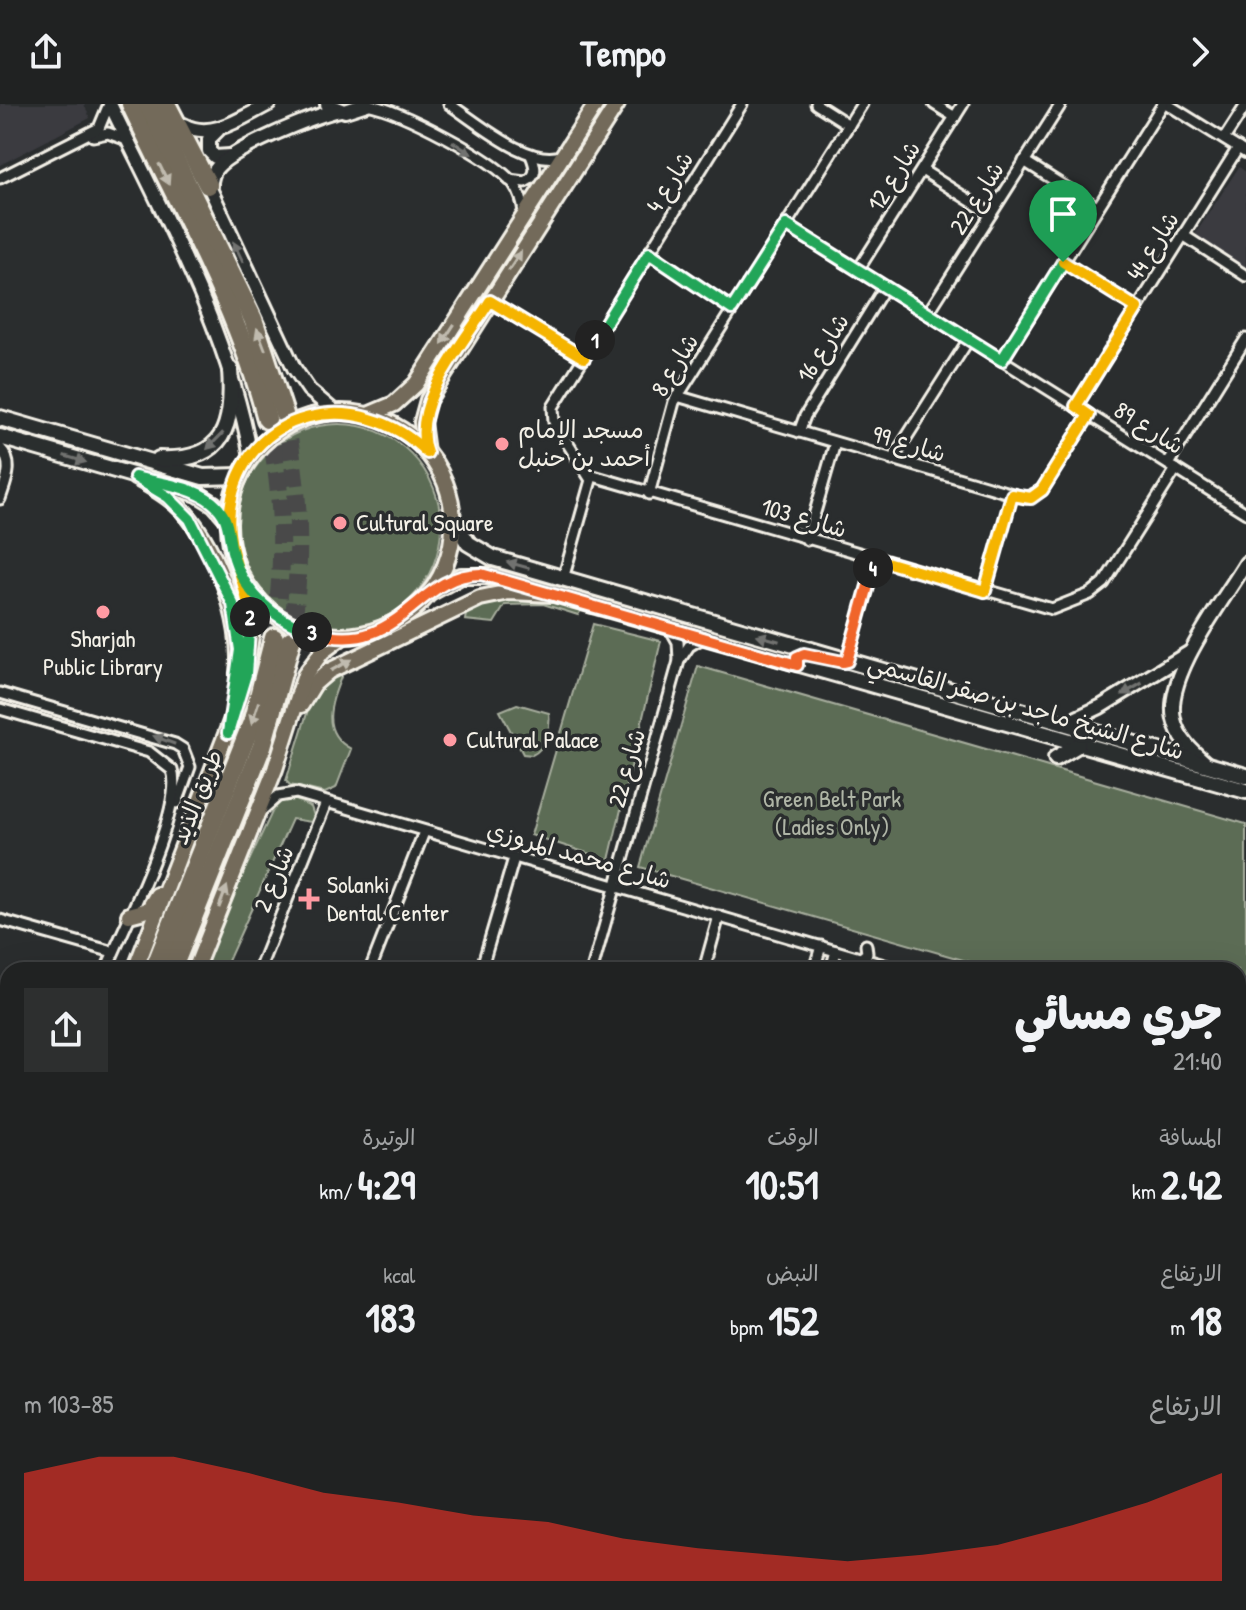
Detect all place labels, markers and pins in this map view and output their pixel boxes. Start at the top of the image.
pin [1029,180,1097,262]
pin: 1 [575,320,615,360]
place label: مسجد الإمام أحمد بن حنبل [518,413,650,473]
marker: مسجد الإمام أحمد بن حنبل [493,435,511,453]
place label: Cultural Square [356,506,494,538]
marker: Cultural Square [331,514,349,532]
pin: 4 [853,548,893,588]
pin: 2 [230,597,270,637]
marker: Sharjah Public Library [94,603,112,621]
pin: 3 [292,612,332,652]
place label: Sharjah Public Library [43,622,163,682]
place label: Cultural Palace [466,723,600,755]
marker: Cultural Palace [441,731,459,749]
place label: Solanki Dental Center [327,868,449,928]
marker: Solanki Dental Center [298,888,320,910]

